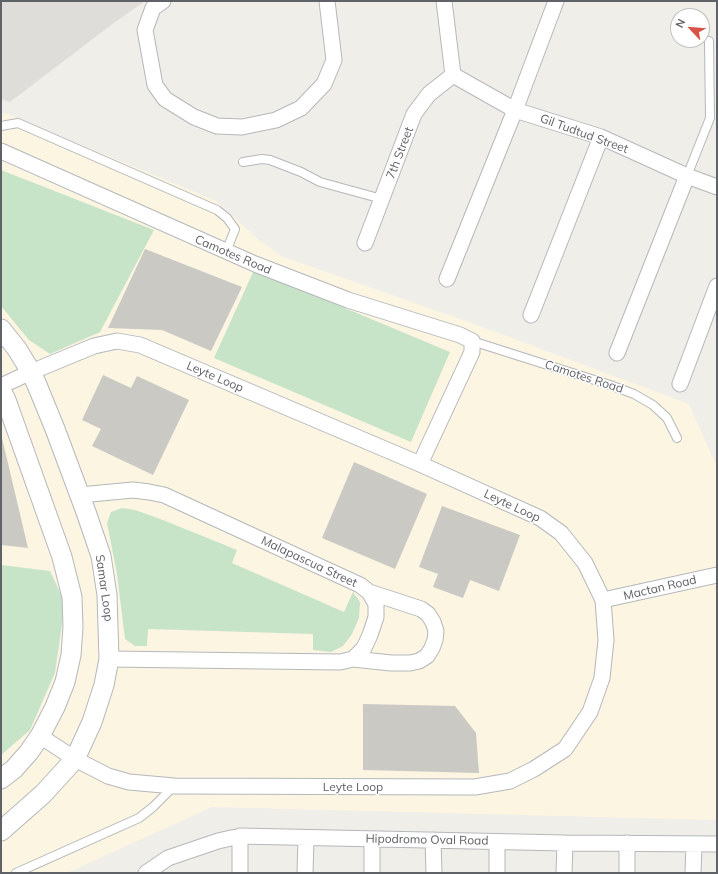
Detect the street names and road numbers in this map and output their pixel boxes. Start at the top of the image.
street label: Gil Tudtud Street [538,111,630,157]
street label: 7th Street [383,125,417,181]
street label: Camotes Road [193,232,273,278]
street label: Camotes Road [543,358,625,396]
street label: Leyte Loop [184,359,246,395]
street label: Leyte Loop [481,487,543,525]
street label: Malapascua Street [259,533,359,591]
street label: Samar Loop [92,554,116,622]
street label: Mactan Road [622,573,698,603]
street label: Leyte Loop [323,780,383,794]
street label: Hipodromo Oval Road [365,832,489,848]

